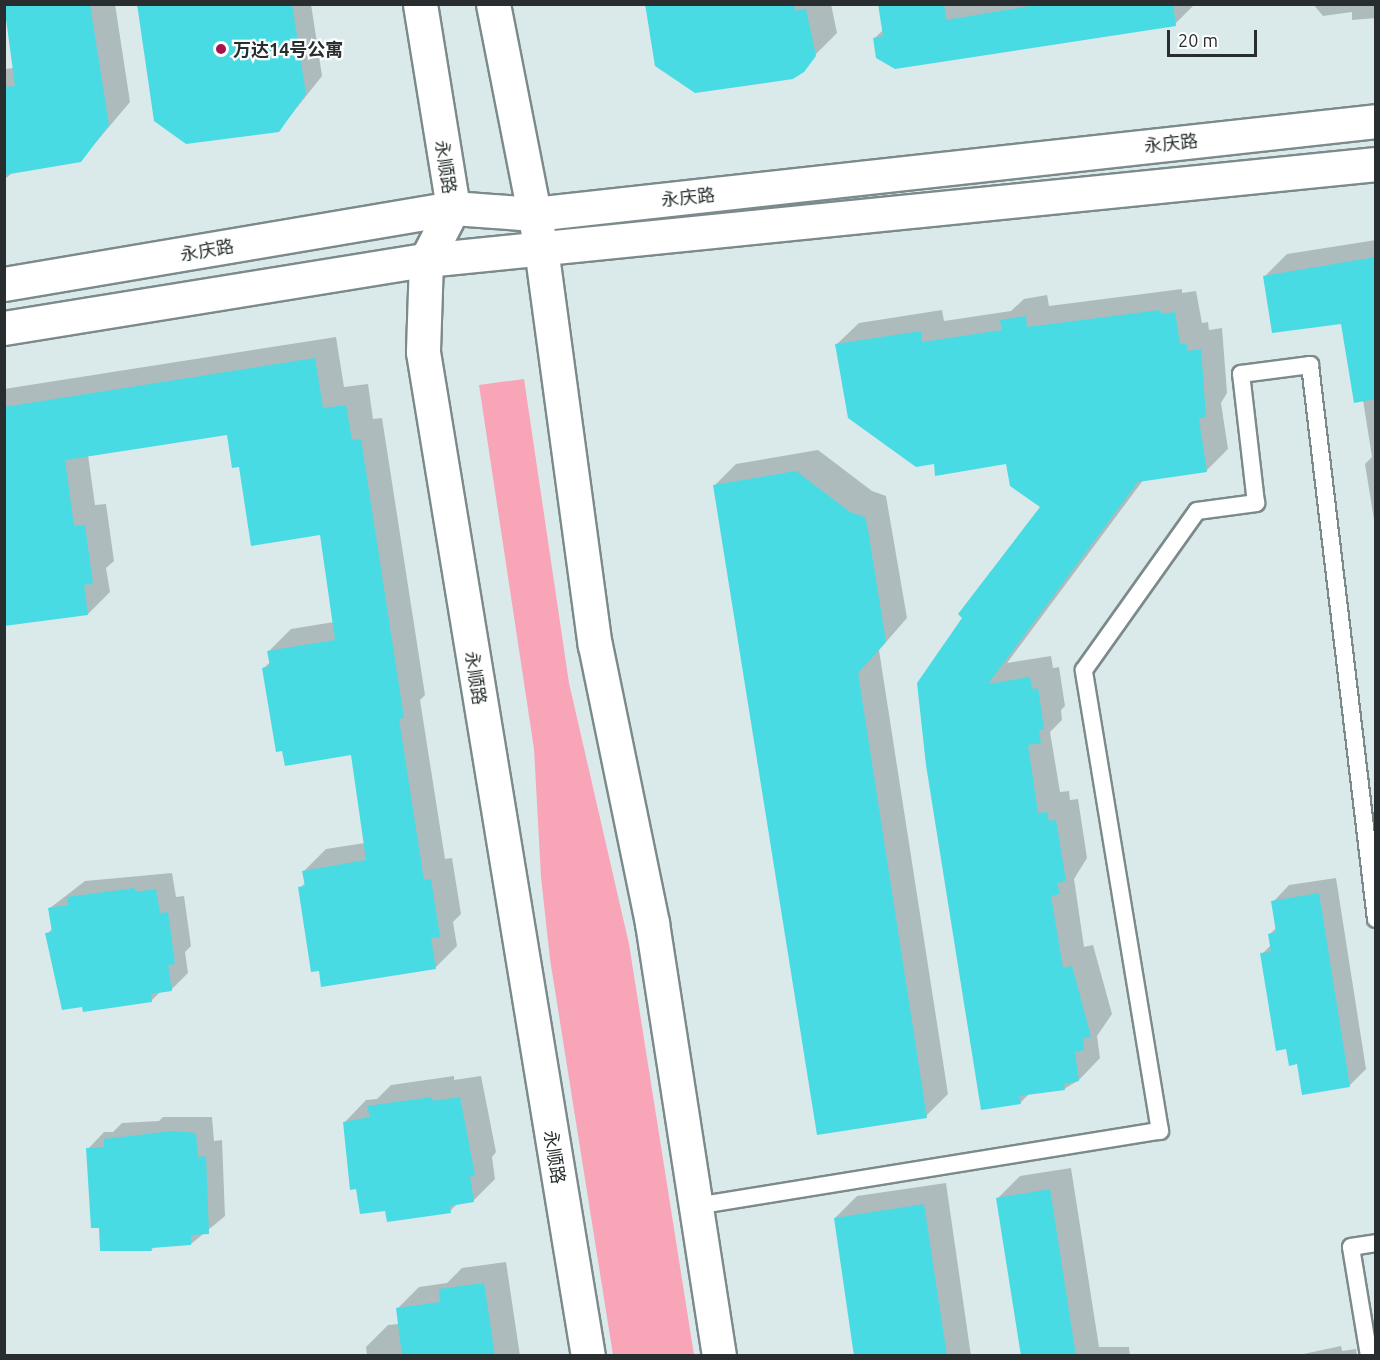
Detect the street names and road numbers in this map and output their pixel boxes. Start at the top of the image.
street label: 永庆路 [1143,129,1199,157]
street label: 永顺路 [431,139,461,195]
street label: 永庆路 [660,183,716,211]
street label: 永庆路 [179,235,235,265]
street label: 永顺路 [461,650,491,706]
street label: 永顺路 [540,1129,570,1185]

